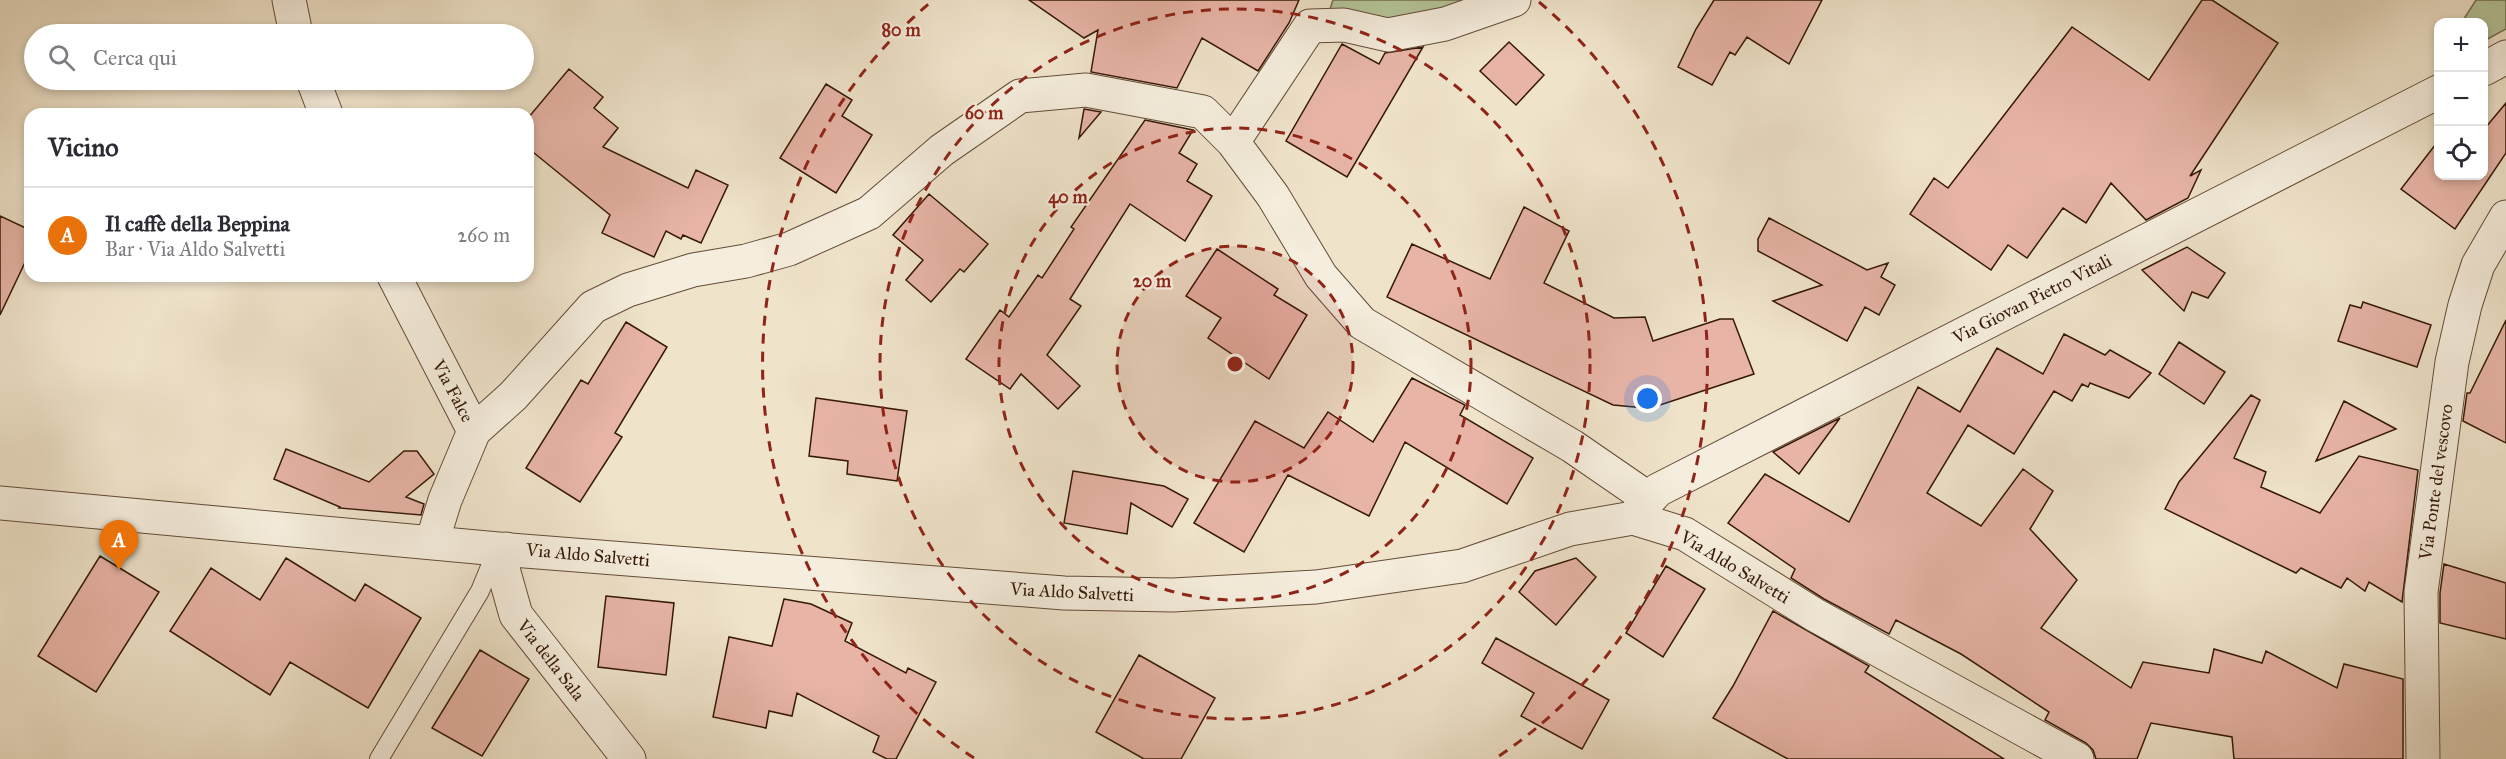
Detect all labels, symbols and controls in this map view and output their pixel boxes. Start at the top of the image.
map controls [2434,18,2488,180]
button: + [2434,18,2488,72]
text: 80 m [881,19,921,41]
search box [24,24,534,90]
icon: search [45,41,78,74]
text: Cerca qui [93,44,177,71]
button: − [2434,72,2488,126]
text: 60 m [965,102,1004,124]
button: locate [2434,126,2488,180]
text: Vicino [48,131,119,163]
text: 40 m [1048,186,1089,209]
text: Il caffè della Beppina [105,210,290,237]
text: A [61,223,74,247]
text: 260 m [457,223,510,247]
text: Bar · Via Aldo Salvetti [105,237,285,261]
street label: Via Giovan Pietro Vitali [1948,249,2115,349]
text: 20 m [1133,270,1172,292]
centre of rings [1225,354,1245,374]
street label: Via Falce [427,355,479,426]
your location [1633,384,1662,413]
street label: Via Ponte del vescovo [2414,402,2458,563]
pin: A [100,520,138,570]
street label: Via Aldo Salvetti [1675,525,1794,608]
street label: Via Aldo Salvetti [524,539,651,571]
street label: Via Aldo Salvetti [1008,578,1135,606]
street label: Via della Sala [512,614,590,705]

